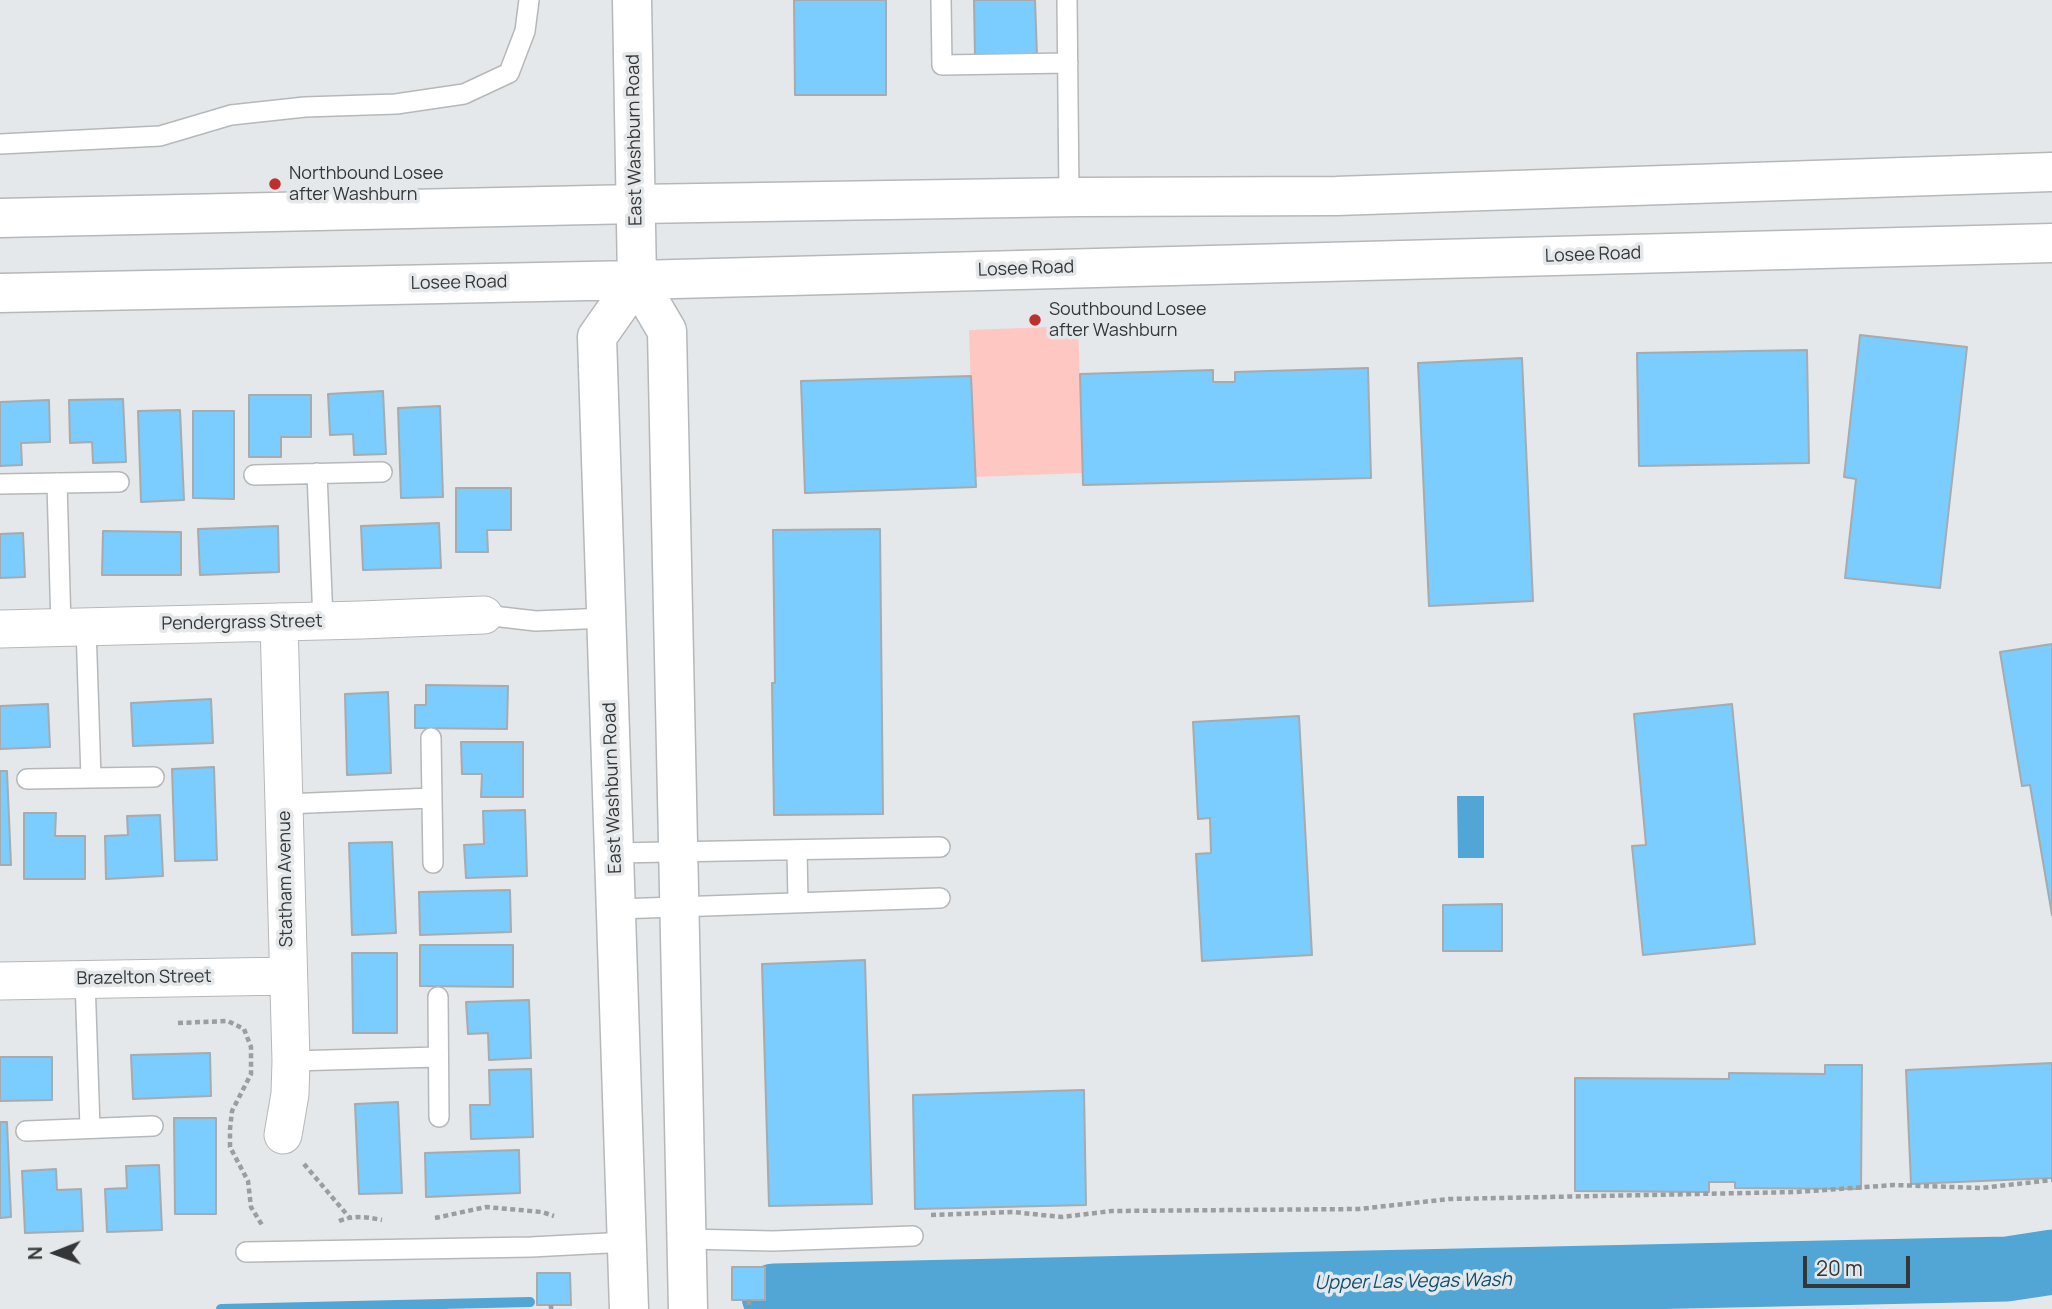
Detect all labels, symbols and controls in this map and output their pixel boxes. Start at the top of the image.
street label: East Washburn Road [623,54,647,226]
place label: Northbound Losee after Washburn [289,163,443,206]
marker: Northbound Losee after Washburn [267,176,283,192]
street label: Losee Road [1544,243,1642,267]
street label: Losee Road [977,257,1075,281]
street label: Losee Road [411,271,507,295]
place label: Southbound Losee after Washburn [1049,299,1206,342]
marker: Southbound Losee after Washburn [1027,312,1043,328]
street label: Pendergrass Street [161,611,323,635]
street label: East Washburn Road [599,702,627,874]
street label: Statham Avenue [274,810,298,948]
street label: Brazelton Street [76,966,212,990]
north arrow [21,1218,91,1288]
scale bar [1807,1242,1914,1286]
text: N [22,1246,48,1260]
text: 20 m [1816,1254,1863,1282]
water label: Upper Las Vegas Wash [1314,1269,1512,1295]

